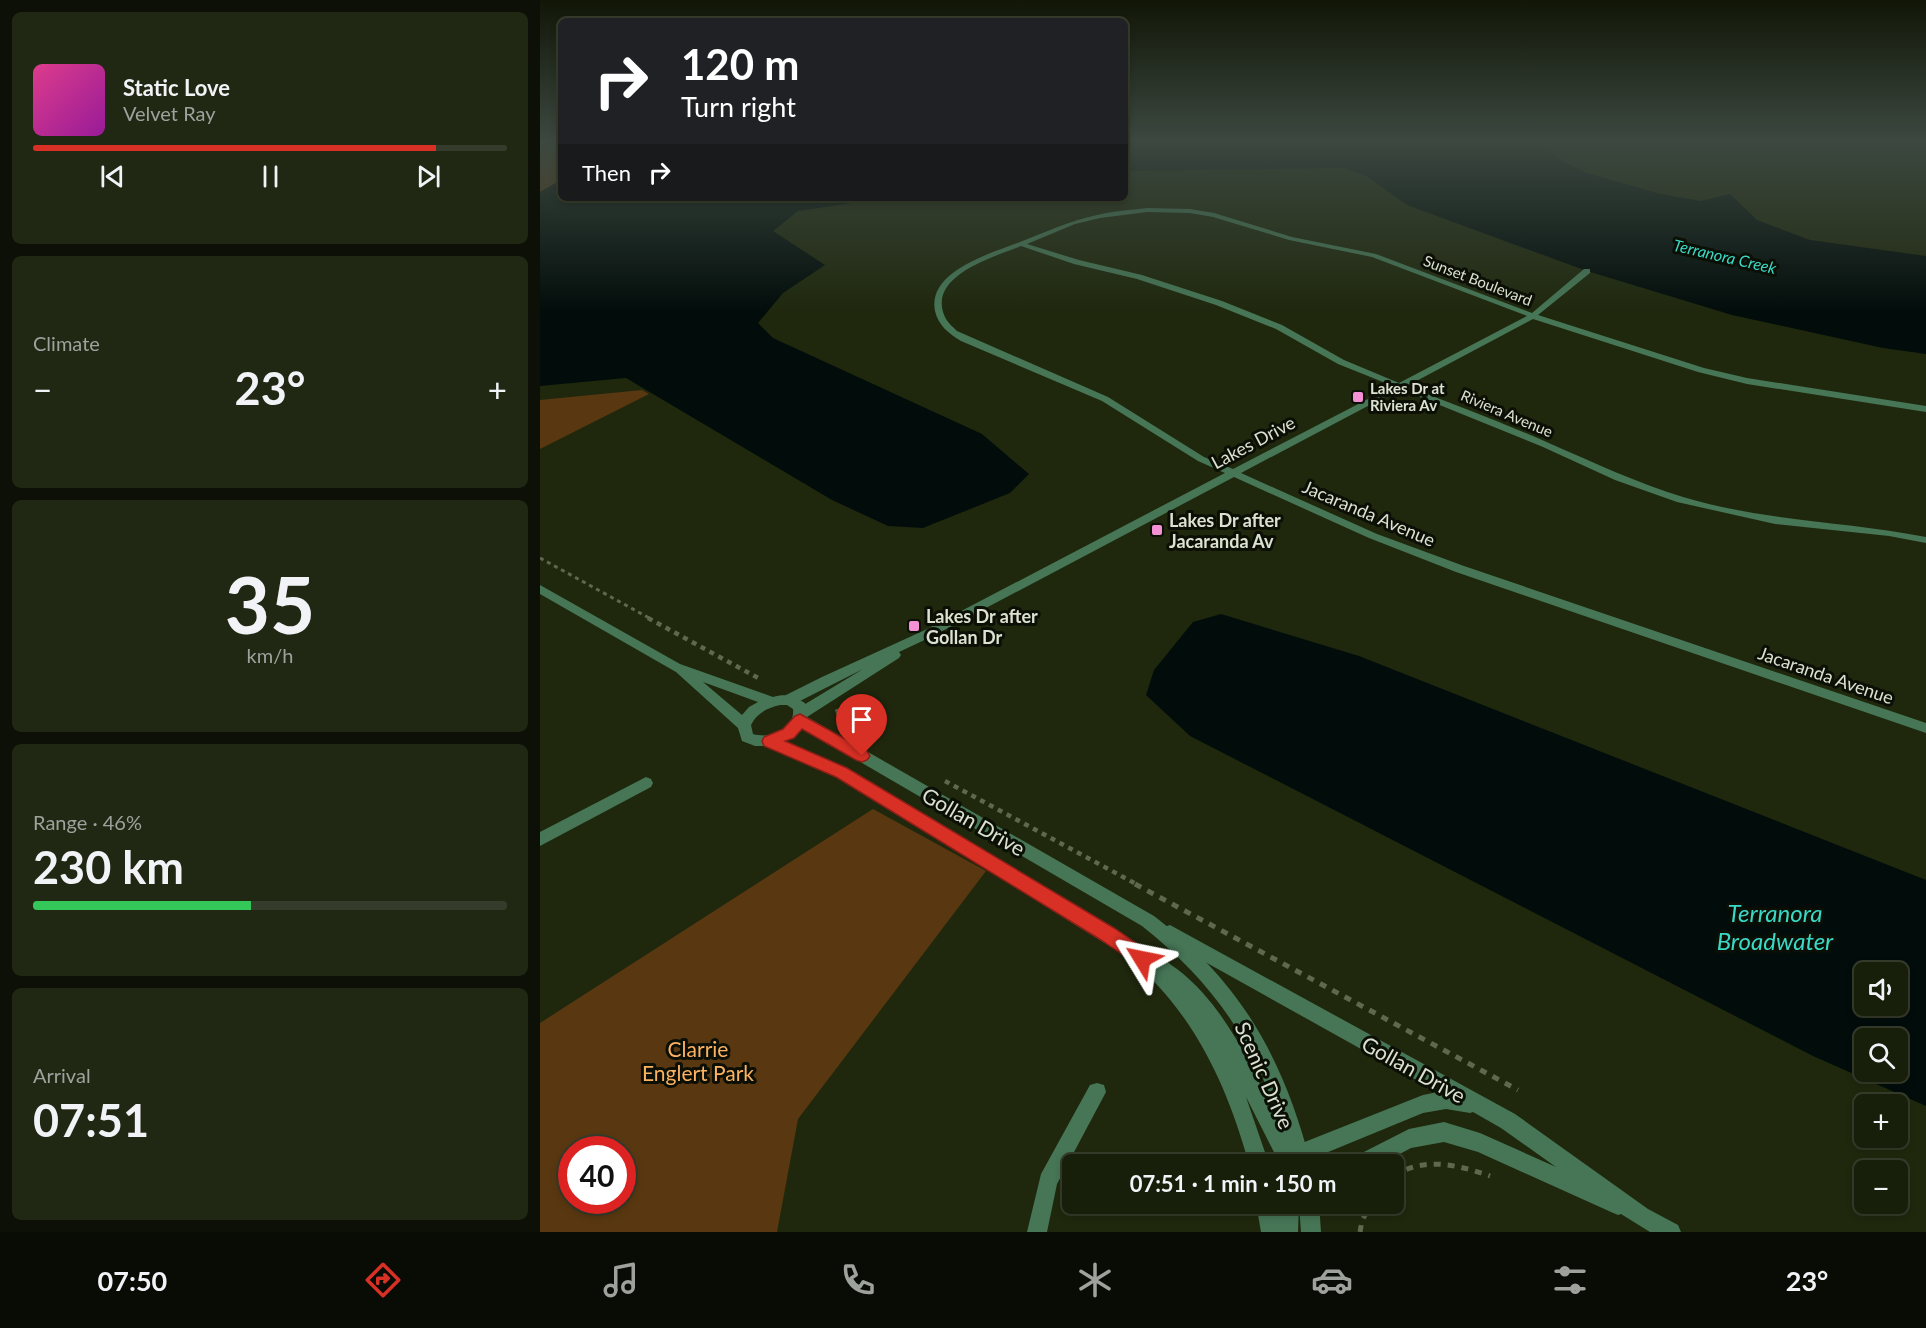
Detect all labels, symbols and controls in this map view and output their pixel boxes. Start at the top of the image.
text: 120 m [681,39,799,89]
icon: right [582,42,660,120]
text: Static Love [123,74,230,101]
text: Turn right [681,90,796,123]
text: Velvet Ray [123,101,216,125]
icon: right [643,156,676,189]
text: Then [582,159,631,186]
icon: previous [96,160,129,193]
icon: pause [254,160,287,193]
icon: next [412,160,445,193]
water label: Terranora Creek [1672,235,1779,277]
street label: Sunset Boulevard [1421,251,1535,309]
text: Climate [33,331,100,355]
text: 23° [235,361,305,415]
text: − [33,369,52,409]
text: + [488,369,507,409]
place label: Lakes Dr at Riviera Av [1370,379,1445,414]
street label: Riviera Avenue [1458,386,1556,440]
marker: Lakes Dr at Riviera Av [1351,390,1365,404]
street label: Lakes Drive [1207,411,1299,473]
street label: Jacaranda Avenue [1299,475,1439,551]
place label: Lakes Dr after Jacaranda Av [1169,509,1281,552]
marker: Lakes Dr after Jacaranda Av [1150,523,1164,537]
text: 35 [225,557,315,651]
place label: Lakes Dr after Gollan Dr [926,605,1038,648]
marker: Lakes Dr after Gollan Dr [907,619,921,633]
street label: Jacaranda Avenue [1755,642,1897,708]
text: km/h [247,643,293,667]
pin [836,694,887,756]
icon: arrive [845,703,878,736]
street label: Gollan Drive [918,782,1030,860]
text: Range · 46% [33,810,142,834]
text: 230 km [33,840,184,894]
water label: Terranora Broadwater [1717,898,1834,955]
position arrow [1110,927,1174,991]
map controls [1854,962,1908,1214]
button: sound [1854,962,1908,1016]
street label: Scenic Drive [1230,1018,1300,1132]
button: search [1854,1028,1908,1082]
street label: Gollan Drive [1358,1030,1470,1108]
park label: Clarrie Englert Park [642,1036,754,1085]
text: Arrival [33,1063,91,1087]
text: 07:51 [33,1093,149,1147]
button: + [1854,1094,1908,1148]
speed limit sign: 40 [558,1136,636,1214]
button: − [1854,1160,1908,1214]
text: 07:51 · 1 min · 150 m [1130,1170,1336,1197]
icon: directions [362,1259,404,1301]
icon: music [600,1259,642,1301]
icon: phone [837,1259,879,1301]
icon: climate [1074,1259,1116,1301]
icon: car [1311,1259,1353,1301]
icon: filters [1549,1259,1591,1301]
text: 07:50 [98,1264,167,1297]
text: 23° [1786,1264,1828,1297]

